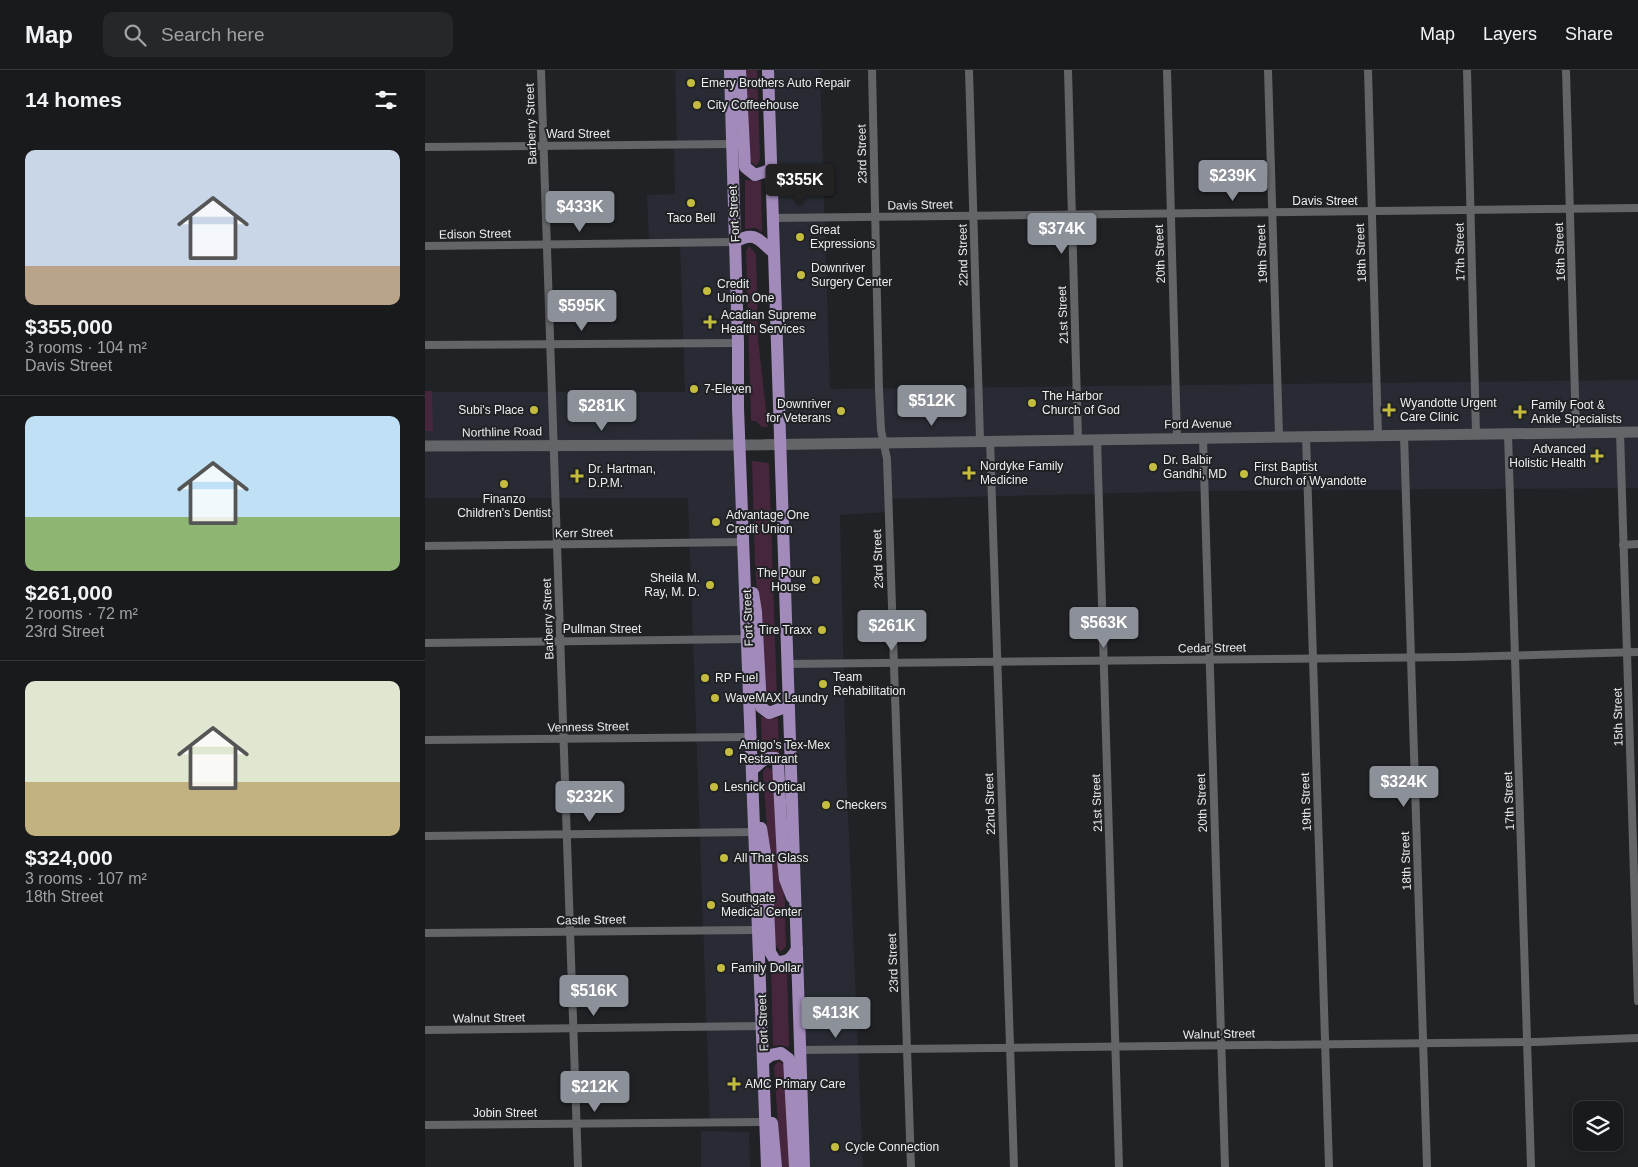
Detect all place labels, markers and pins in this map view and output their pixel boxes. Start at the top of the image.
place label: Emery Brothers Auto Repair [701,76,850,90]
marker: Emery Brothers Auto Repair [685,77,697,89]
place label: City Coffeehouse [707,98,799,112]
marker: City Coffeehouse [691,99,703,111]
pin: $239K [1198,160,1268,202]
pin: $355K [765,164,835,206]
pin: $433K [545,190,615,233]
marker: Taco Bell [685,197,697,209]
place label: Taco Bell [667,211,715,225]
pin: $374K [1027,212,1097,255]
place label: Great Expressions [810,223,875,251]
marker: Great Expressions [794,231,806,243]
place label: Downriver Surgery Center [811,261,892,289]
marker: Downriver Surgery Center [795,269,807,281]
place label: Credit Union One [717,277,775,305]
marker: Credit Union One [701,285,713,297]
pin: $595K [547,290,617,332]
place label: Acadian Supreme Health Services [721,308,817,336]
marker: Acadian Supreme Health Services [703,315,717,329]
place label: 7-Eleven [704,382,751,396]
marker: 7-Eleven [688,383,700,395]
pin: $512K [897,384,967,427]
place label: The Harbor Church of God [1042,389,1120,417]
pin: $281K [567,390,637,432]
place label: Wyandotte Urgent Care Clinic [1400,396,1497,424]
place label: Downriver for Veterans [766,397,831,425]
marker: The Harbor Church of God [1026,397,1038,409]
place label: Family Foot & Ankle Specialists [1531,398,1622,426]
place label: Subi's Place [458,403,524,417]
marker: Wyandotte Urgent Care Clinic [1382,403,1396,417]
marker: Subi's Place [528,404,540,416]
marker: Downriver for Veterans [835,405,847,417]
marker: Family Foot & Ankle Specialists [1513,405,1527,419]
place label: Advanced Holistic Health [1509,442,1586,470]
marker: Advanced Holistic Health [1590,449,1604,463]
place label: Dr. Balbir Gandhi, MD [1163,453,1227,481]
place label: Nordyke Family Medicine [980,459,1063,487]
place label: First Baptist Church of Wyandotte [1254,460,1367,488]
marker: Dr. Balbir Gandhi, MD [1147,461,1159,473]
place label: Dr. Hartman, D.P.M. [588,462,656,490]
marker: Nordyke Family Medicine [962,466,976,480]
marker: First Baptist Church of Wyandotte [1238,468,1250,480]
marker: Dr. Hartman, D.P.M. [570,469,584,483]
marker: Finanzo Children's Dentist [498,478,510,490]
place label: Finanzo Children's Dentist [457,492,551,520]
place label: Advantage One Credit Union [726,508,810,536]
marker: Advantage One Credit Union [710,516,722,528]
place label: The Pour House [757,566,806,594]
place label: Sheila M. Ray, M. D. [644,571,700,599]
marker: The Pour House [810,574,822,586]
marker: Sheila M. Ray, M. D. [704,579,716,591]
pin: $563K [1069,606,1139,649]
pin: $261K [857,610,927,652]
place label: Tire Traxx [759,623,812,637]
marker: Tire Traxx [816,624,828,636]
place label: Team Rehabilitation [833,670,906,698]
place label: RP Fuel [715,671,758,685]
marker: RP Fuel [699,672,711,684]
marker: Team Rehabilitation [817,678,829,690]
place label: WaveMAX Laundry [725,691,828,705]
marker: WaveMAX Laundry [709,692,721,704]
place label: Amigo’s Tex-Mex Restaurant [739,738,830,766]
marker: Amigo’s Tex-Mex Restaurant [723,746,735,758]
pin: $324K [1369,766,1439,808]
pin: $232K [555,780,625,823]
place label: Lesnick Optical [724,780,805,794]
marker: Lesnick Optical [708,781,720,793]
place label: Checkers [836,798,887,812]
marker: Checkers [820,799,832,811]
place label: All That Glass [734,851,808,865]
marker: All That Glass [718,852,730,864]
place label: Southgate Medical Center [721,891,802,919]
marker: Southgate Medical Center [705,899,717,911]
place label: Family Dollar [731,961,801,975]
marker: Family Dollar [715,962,727,974]
pin: $516K [559,974,629,1017]
pin: $413K [801,996,871,1039]
pin: $212K [560,1070,630,1113]
marker: AMC Primary Care [727,1077,741,1091]
place label: AMC Primary Care [745,1077,846,1091]
place label: Cycle Connection [845,1140,939,1154]
marker: Cycle Connection [829,1141,841,1153]

